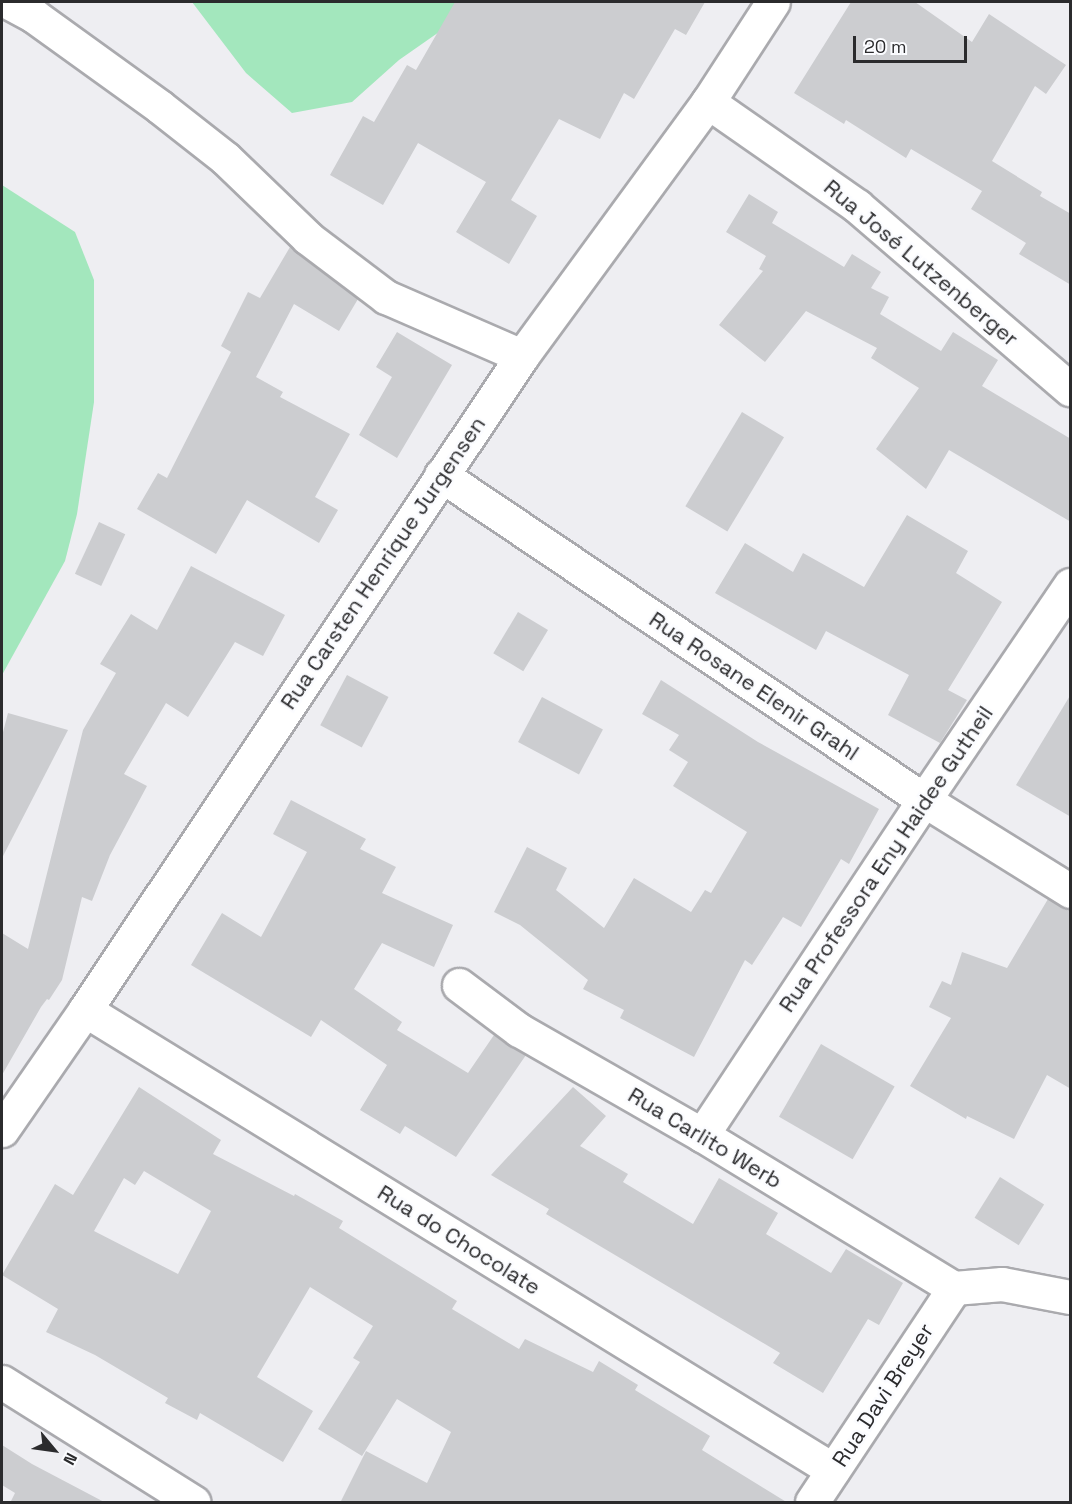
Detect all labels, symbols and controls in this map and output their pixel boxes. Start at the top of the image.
scale bar [856,24,970,62]
text: 20 m [864,35,907,58]
street label: Rua José Lutzenberger [818,174,1024,352]
street label: Rua Carsten Henrique Jurgensen [275,412,491,714]
street label: Rua Rosane Elenir Grahl [644,606,864,766]
street label: Rua Professora Eny Haidee Gutheil [773,701,999,1017]
street label: Rua Carlito Werb [623,1082,787,1194]
street label: Rua do Chocolate [373,1179,545,1301]
street label: Rua Davi Breyer [827,1318,939,1472]
north arrow [24,1420,84,1480]
text: N [58,1449,82,1469]

